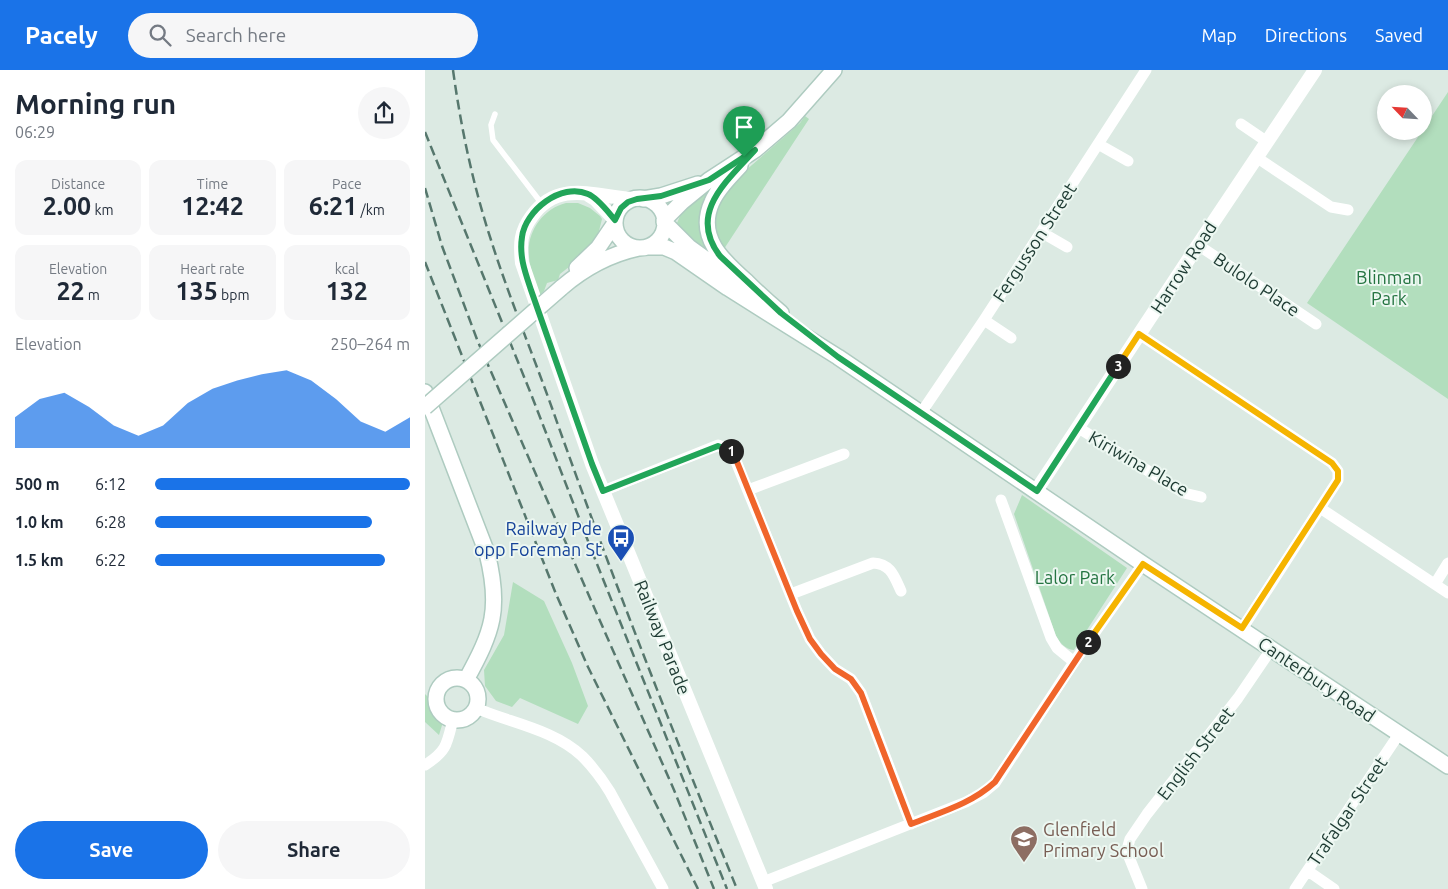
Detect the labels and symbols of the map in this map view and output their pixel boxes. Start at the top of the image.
north arrow [1377,85,1433,140]
pin [723,106,765,157]
street label: Fergusson Street [988,179,1080,305]
street label: Harrow Road [1146,217,1220,317]
street label: Bulolo Place [1210,248,1304,320]
park label: Blinman Park [1356,267,1422,308]
pin: 3 [1105,354,1131,378]
street label: Kiriwina Place [1086,426,1192,500]
pin: 1 [719,438,743,464]
place label: Railway Pde opp Foreman St [474,518,602,559]
bus stop icon: Railway Pde opp Foreman St [606,523,636,562]
park label: Lalor Park [1035,567,1115,587]
street label: Railway Parade [631,577,695,697]
pin: 2 [1075,630,1101,654]
street label: Canterbury Road [1255,632,1379,726]
street label: English Street [1153,703,1237,803]
street label: Trafalgar Street [1303,753,1391,869]
place label: Glenfield Primary School [1043,819,1164,860]
school or university icon: Glenfield Primary School [1009,824,1039,863]

